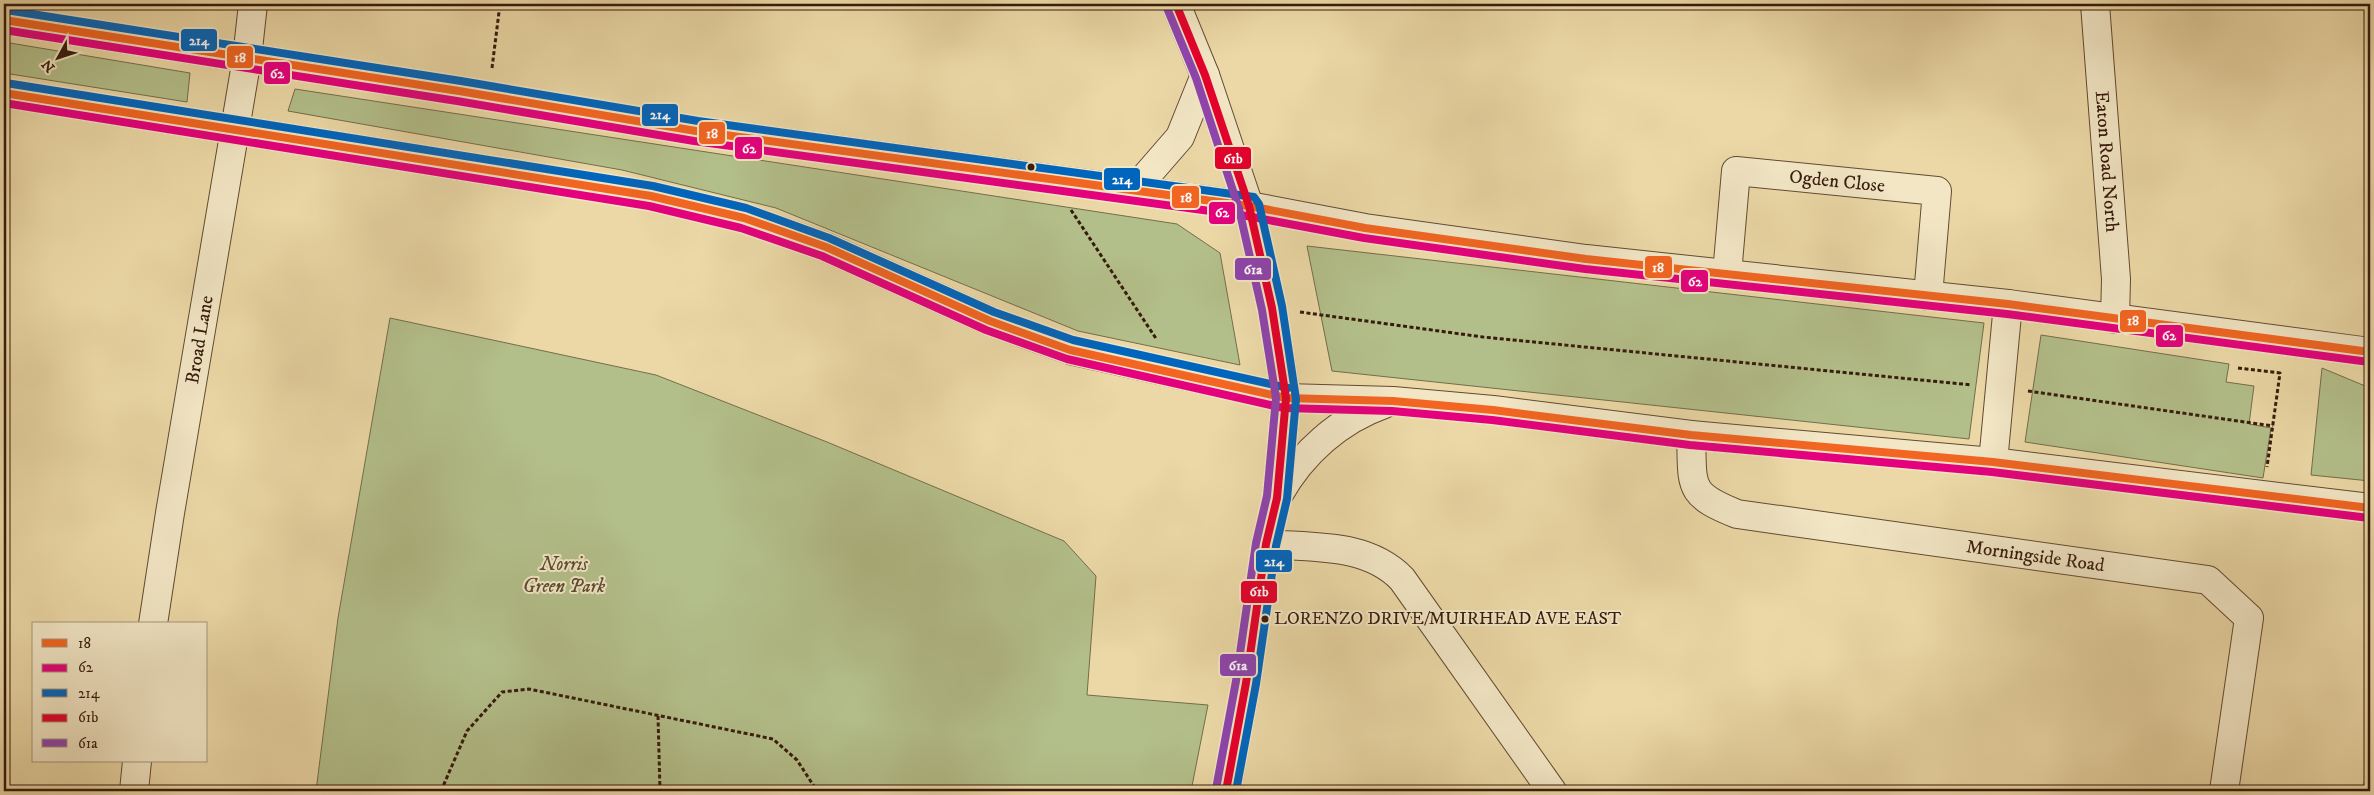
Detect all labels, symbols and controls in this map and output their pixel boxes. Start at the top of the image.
line badge: 214 [180,28,218,52]
north arrow [32,32,82,82]
text: 214 [189,32,210,50]
line badge: 18 [226,45,254,69]
text: 18 [234,49,246,67]
text: N [38,55,59,76]
line badge: 62 [263,61,291,85]
text: 62 [270,65,285,83]
street label: Eaton Road North [2090,90,2124,233]
line badge: 214 [641,103,679,127]
text: 214 [650,106,671,124]
line badge: 18 [698,121,726,145]
text: 18 [706,125,718,143]
line badge: 62 [734,136,763,160]
text: 62 [742,140,757,158]
line badge: 61b [1214,146,1252,170]
text: 61b [1224,150,1243,168]
unlabelled marker [1026,162,1036,172]
street label: Ogden Close [1788,165,1886,197]
line badge: 214 [1103,167,1141,191]
text: 214 [1112,171,1133,189]
line badge: 18 [1171,185,1200,209]
text: 18 [1180,189,1192,207]
line badge: 62 [1208,201,1236,225]
text: 62 [1215,204,1230,222]
line badge: 18 [1644,255,1673,279]
line badge: 61a [1234,257,1272,281]
text: 18 [1652,259,1664,277]
text: 61a [1244,261,1263,279]
line badge: 62 [1680,269,1709,293]
text: 62 [1688,273,1703,291]
street label: Broad Lane [181,294,218,386]
line badge: 18 [2119,309,2147,333]
text: 18 [2127,312,2139,330]
line badge: 62 [2155,324,2184,348]
text: 62 [2162,327,2177,345]
street label: Morningside Road [1965,535,2107,577]
line badge: 214 [1255,549,1293,573]
park label: Norris Green Park [523,553,605,598]
text: 214 [1264,553,1285,571]
line badge: 61b [1240,580,1278,604]
text: 61b [1250,583,1269,601]
place label: LORENZO DRIVE/MUIRHEAD AVE EAST [1274,608,1622,630]
marker: LORENZO DRIVE/MUIRHEAD AVE EAST [1260,614,1270,624]
legend [32,622,208,762]
text: 18 [78,634,91,653]
line badge: 61a [1219,653,1257,677]
text: 61a [1229,657,1248,675]
text: 62 [78,658,94,677]
text: 214 [78,684,100,703]
text: 61b [78,708,98,727]
text: 61a [78,734,98,753]

